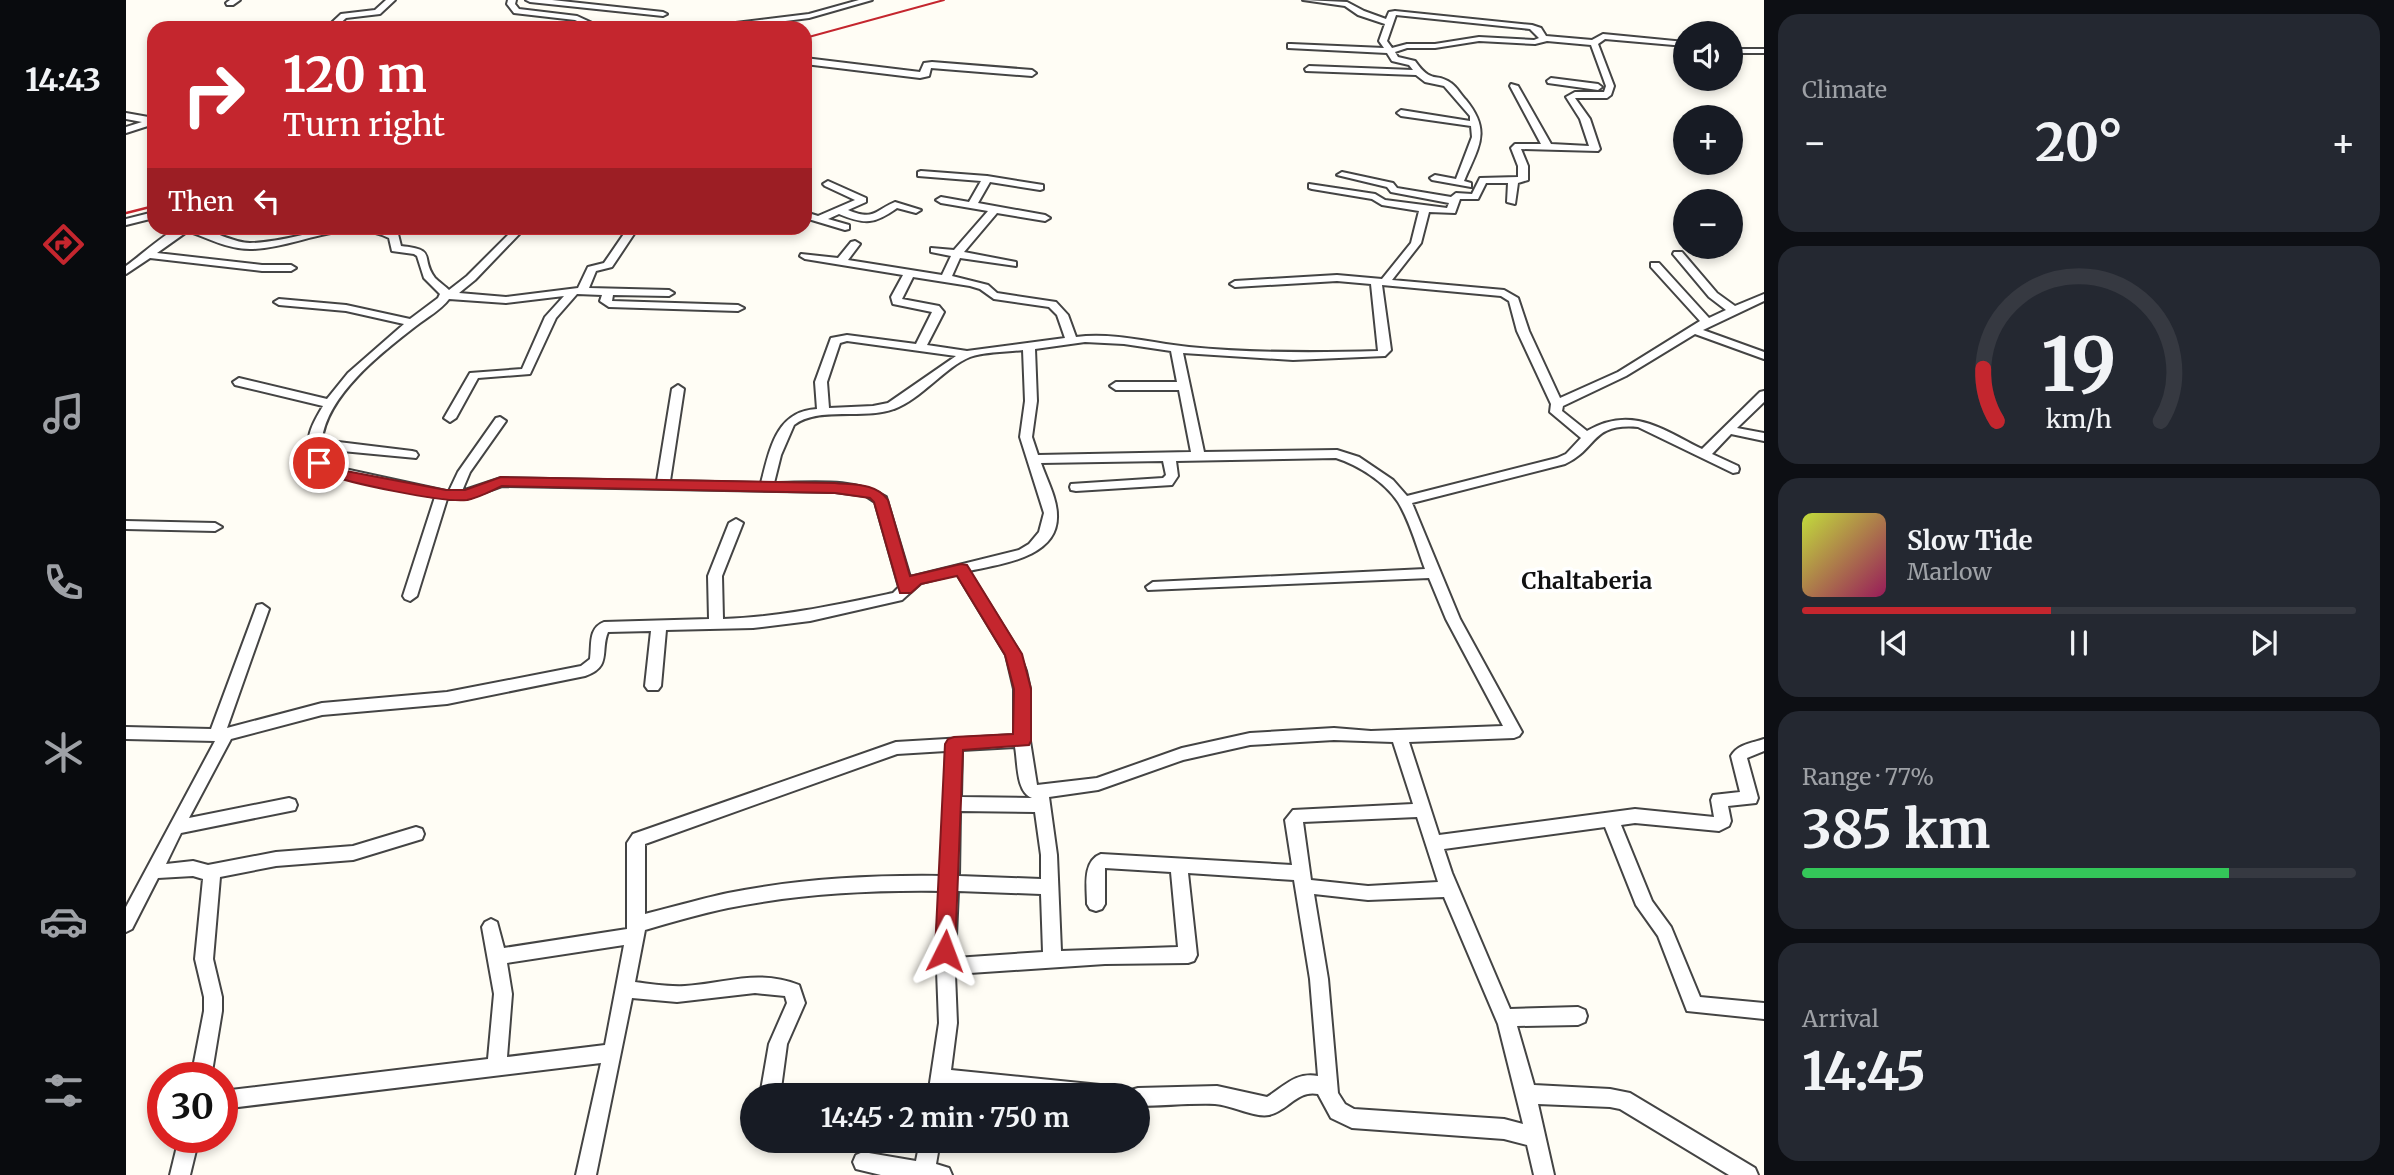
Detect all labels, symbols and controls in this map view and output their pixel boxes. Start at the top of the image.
map controls [1673,21,1743,259]
button: sound [1673,21,1743,91]
text: 120 m [283,44,427,105]
icon: right [168,49,259,140]
text: 14:43 [25,60,101,100]
text: Climate [1802,75,1887,104]
text: Turn right [283,105,445,145]
button: + [1673,105,1743,175]
text: 20° [2035,110,2123,175]
text: − [1802,119,1827,166]
text: + [2331,119,2356,166]
icon: left [248,182,286,220]
text: Then [168,185,234,218]
button: − [1673,189,1743,259]
icon: directions [39,220,88,269]
text: 19 [2041,320,2117,412]
icon: music [39,389,88,438]
text: km/h [2046,403,2112,435]
pin [289,433,349,493]
icon: arrive [300,444,338,482]
text: Slow Tide [1907,524,2033,557]
text: Marlow [1907,557,1992,586]
icon: phone [39,558,88,607]
district label: Chaltaberia [1522,566,1653,595]
icon: previous [1875,624,1913,662]
icon: pause [2060,624,2098,662]
icon: next [2245,624,2283,662]
icon: climate [39,728,88,777]
text: Range · 77% [1802,762,1934,791]
text: 385 km [1802,797,1990,862]
icon: car [39,897,88,946]
position arrow [908,914,982,988]
text: Arrival [1802,1004,1879,1033]
text: 14:45 [1802,1039,1926,1104]
speed limit sign: 30 [147,1062,238,1153]
icon: filters [39,1066,88,1115]
text: 14:45 · 2 min · 750 m [821,1101,1069,1134]

